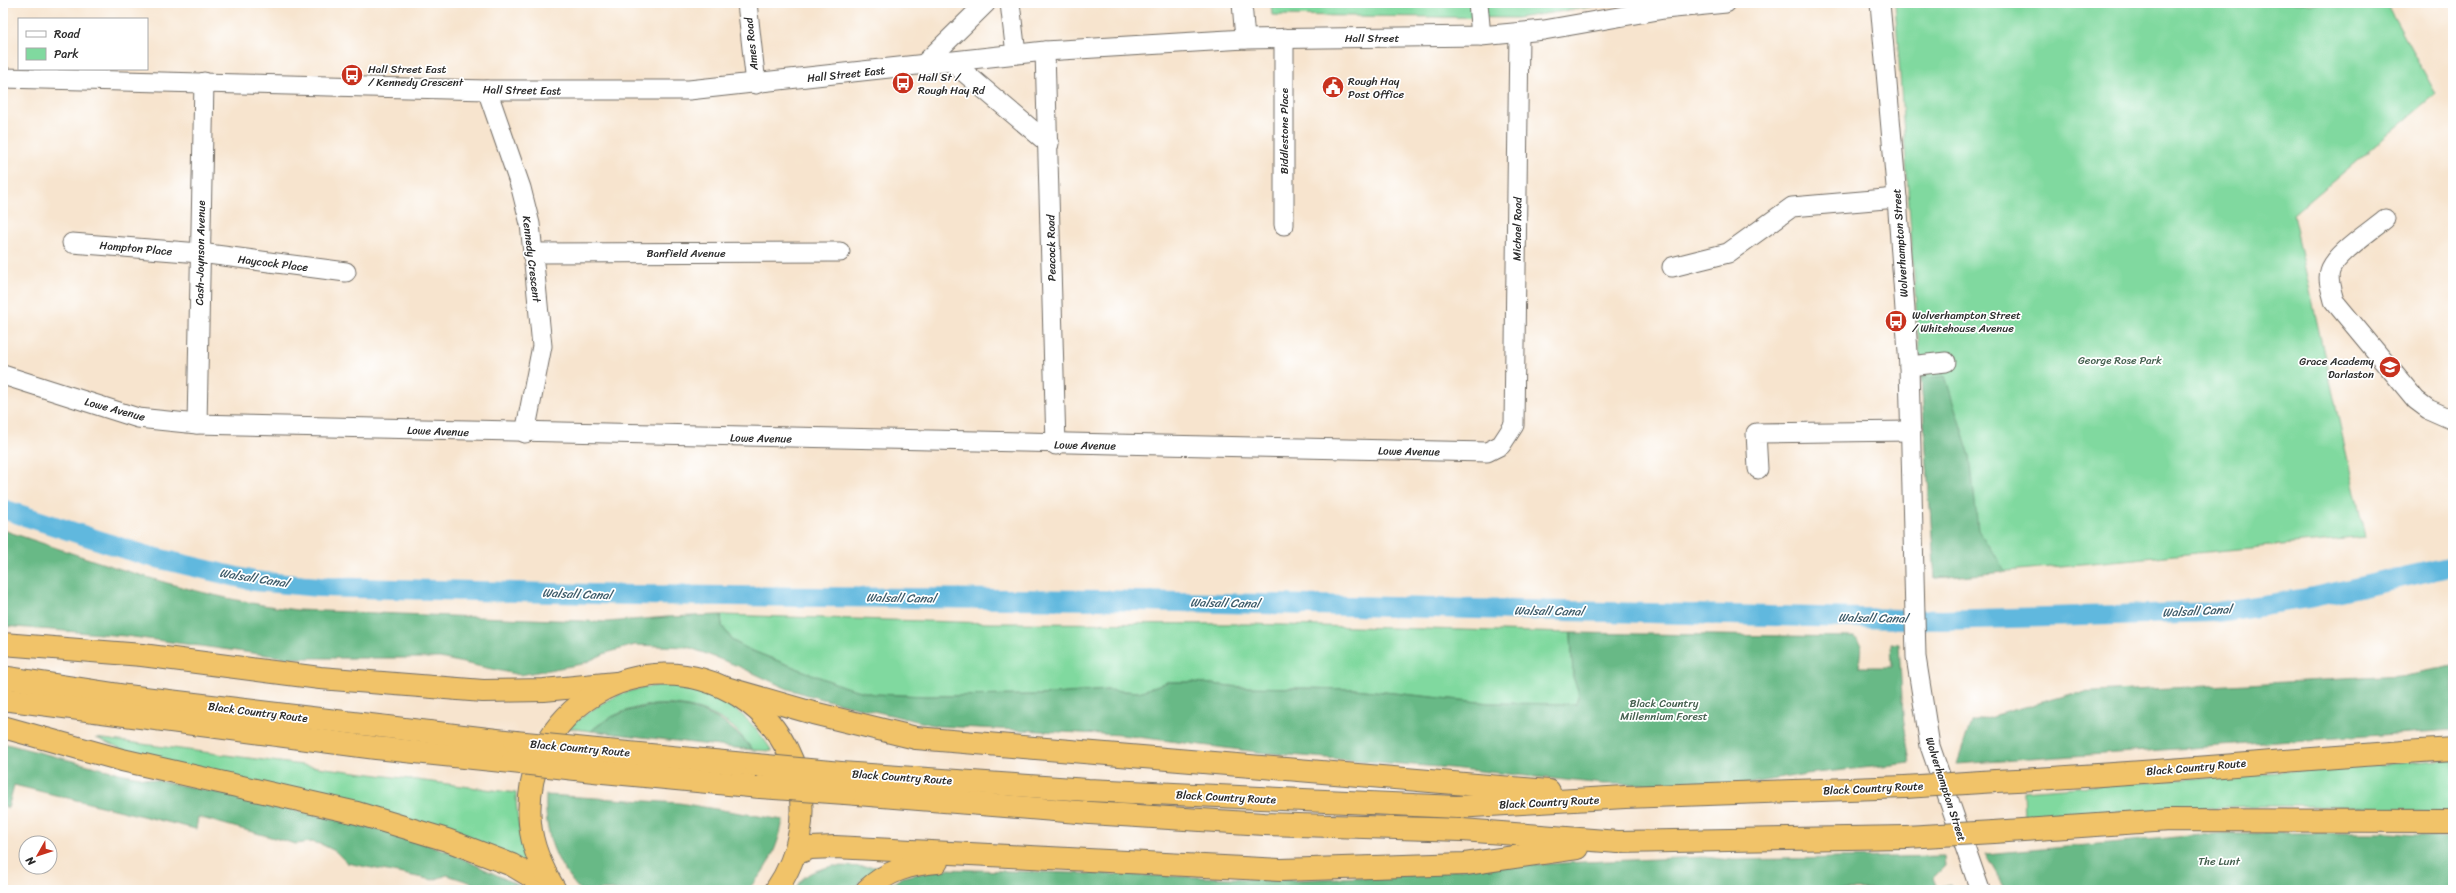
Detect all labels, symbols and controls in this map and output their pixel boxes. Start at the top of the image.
street label: Ames Road [739,15,764,72]
legend [18,18,148,70]
text: Road [54,23,81,45]
street label: Hall Street [1345,29,1399,48]
text: Park [54,43,79,65]
place label: Hall Street East / Kennedy Crescent [368,60,464,92]
street label: Hall Street East [806,61,886,88]
bus stop icon: Hall Street East / Kennedy Crescent [339,62,365,88]
place label: Hall St / Rough Hay Rd [918,68,986,100]
bus stop icon: Hall St / Rough Hay Rd [890,70,916,96]
place label: Rough Hay Post Office [1348,72,1404,104]
public building icon: Rough Hay Post Office [1320,74,1346,100]
street label: Hall Street East [483,80,561,101]
street label: Biddlestone Place [1275,87,1294,174]
street label: Wolverhampton Street [1887,188,1914,298]
street label: Michael Road [1507,196,1528,261]
street label: Cash-Joynson Avenue [190,200,211,306]
street label: Peacock Road [1041,213,1062,281]
street label: Kennedy Crescent [517,215,546,304]
street label: Hampton Place [99,236,173,261]
street label: Banfield Avenue [646,244,726,263]
street label: Haycock Place [237,250,310,277]
place label: Wolverhampton Street / Whitehouse Avenue [1912,306,2021,338]
bus stop icon: Wolverhampton Street / Whitehouse Avenue [1883,308,1909,334]
park label: George Rose Park [2078,351,2162,370]
place label: Grace Academy Darlaston [2299,352,2374,384]
school or university icon: Grace Academy Darlaston [2377,354,2403,380]
street label: Lowe Avenue [82,392,148,427]
street label: Lowe Avenue [407,421,470,442]
street label: Lowe Avenue [730,428,792,449]
street label: Lowe Avenue [1054,435,1116,456]
street label: Lowe Avenue [1378,441,1440,462]
water label: Walsall Canal [218,562,293,595]
water label: Walsall Canal [542,582,615,606]
water label: Walsall Canal [866,586,939,610]
water label: Walsall Canal [1190,591,1263,615]
water label: Walsall Canal [2162,598,2235,624]
water label: Walsall Canal [1514,599,1587,623]
water label: Walsall Canal [1838,606,1911,630]
park label: Black Country Millennium Forest [1620,694,1708,726]
street label: Black Country Route [207,697,310,728]
street label: Wolverhampton Street [1920,734,1971,844]
street label: Black Country Route [529,735,631,762]
street label: Black Country Route [2145,754,2247,781]
street label: Black Country Route [851,765,953,791]
street label: Black Country Route [1822,776,1924,801]
street label: Black Country Route [1175,785,1277,810]
street label: Black Country Route [1498,790,1600,815]
north arrow [18,835,58,875]
text: N [21,852,41,871]
park label: The Lunt [2198,852,2240,871]

